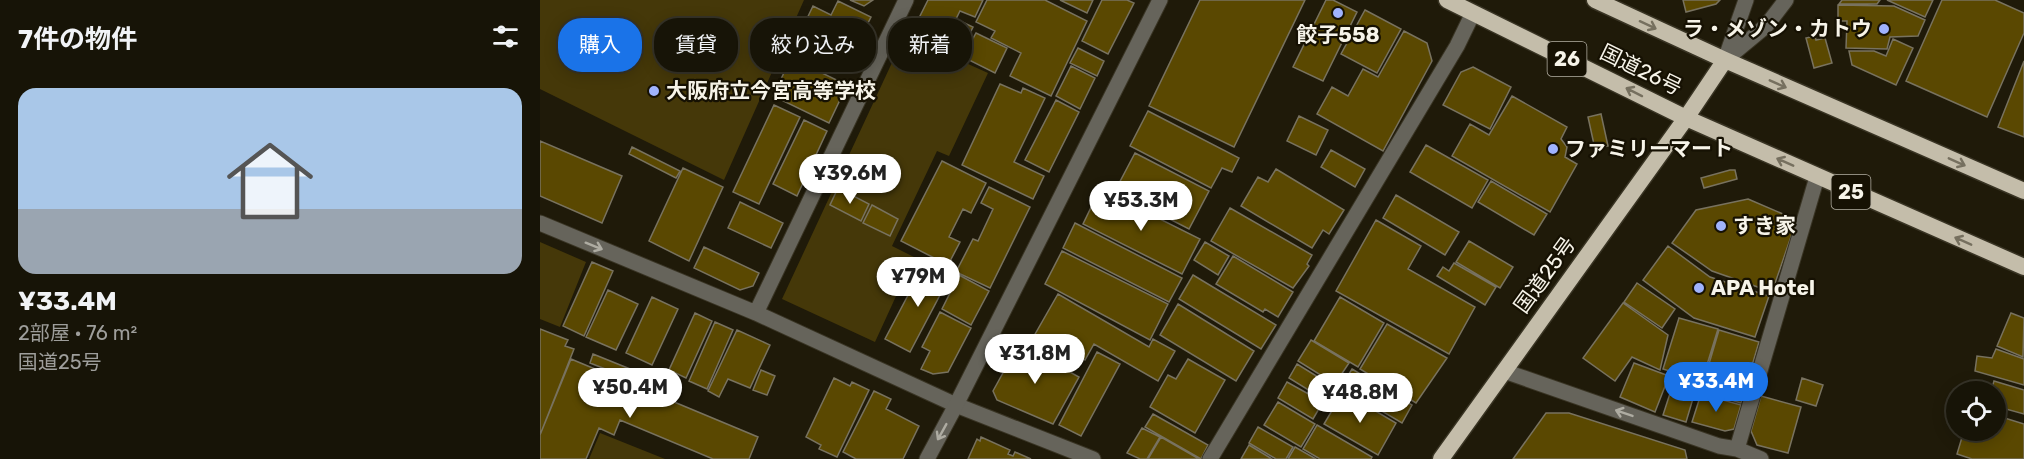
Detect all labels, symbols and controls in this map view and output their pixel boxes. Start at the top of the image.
marker: 餃子558 [1331,6,1345,20]
place label: ラ・メゾン・カトウ [1683,16,1872,41]
chip: 購入 [558,18,642,72]
chip: 賃貸 [654,18,738,72]
chip: 絞り込み [750,18,876,72]
chip: 新着 [888,18,972,72]
icon: filters [489,20,522,53]
one-way arrow [1639,20,1657,31]
place label: 餃子558 [1296,22,1380,47]
marker: ラ・メゾン・カトウ [1877,22,1891,36]
text: 7件の物件 [18,24,137,55]
street label: 国道26号 [1596,39,1686,100]
road number: 26 [1548,42,1586,76]
place label: 大阪府立今宮高等学校 [666,78,876,103]
one-way arrow [1769,78,1787,90]
marker: 大阪府立今宮高等学校 [647,84,661,98]
one-way arrow [1626,85,1644,97]
icon: home [216,127,324,235]
place label: ファミリーマート [1565,136,1733,161]
marker: ファミリーマート [1546,142,1560,156]
pin: ¥39.6M [801,154,899,205]
one-way arrow [1776,156,1794,168]
one-way arrow [1947,156,1965,168]
text: ¥39.6M [813,161,887,185]
road number: 25 [1832,175,1870,209]
pin: ¥53.3M [1092,181,1190,232]
text: ¥53.3M [1103,188,1179,212]
place label: すき家 [1733,213,1796,238]
marker: すき家 [1714,219,1728,233]
street label: 国道25号 [1509,232,1581,318]
one-way arrow [1955,234,1973,246]
one-way arrow [584,241,603,252]
pin: ¥79M [882,257,954,308]
text: ¥79M [891,264,945,288]
place label: APA Hotel [1711,275,1815,300]
marker: APA Hotel [1692,281,1706,295]
text: ¥33.4M [18,286,117,317]
text: 2部屋 · 76 m² [18,321,137,345]
pin: ¥31.8M [986,334,1084,385]
text: ¥31.8M [999,341,1071,365]
text: 国道25号 [18,350,102,374]
pin: ¥33.4M [1667,362,1765,413]
pin: ¥50.4M [581,368,679,419]
text: ¥33.4M [1678,369,1754,393]
pin: ¥48.8M [1311,373,1409,424]
text: ¥50.4M [592,375,668,399]
text: ¥48.8M [1322,380,1398,404]
map controls [1946,381,2006,441]
button: locate [1946,381,2006,441]
one-way arrow [1615,406,1634,417]
one-way arrow [936,423,948,440]

